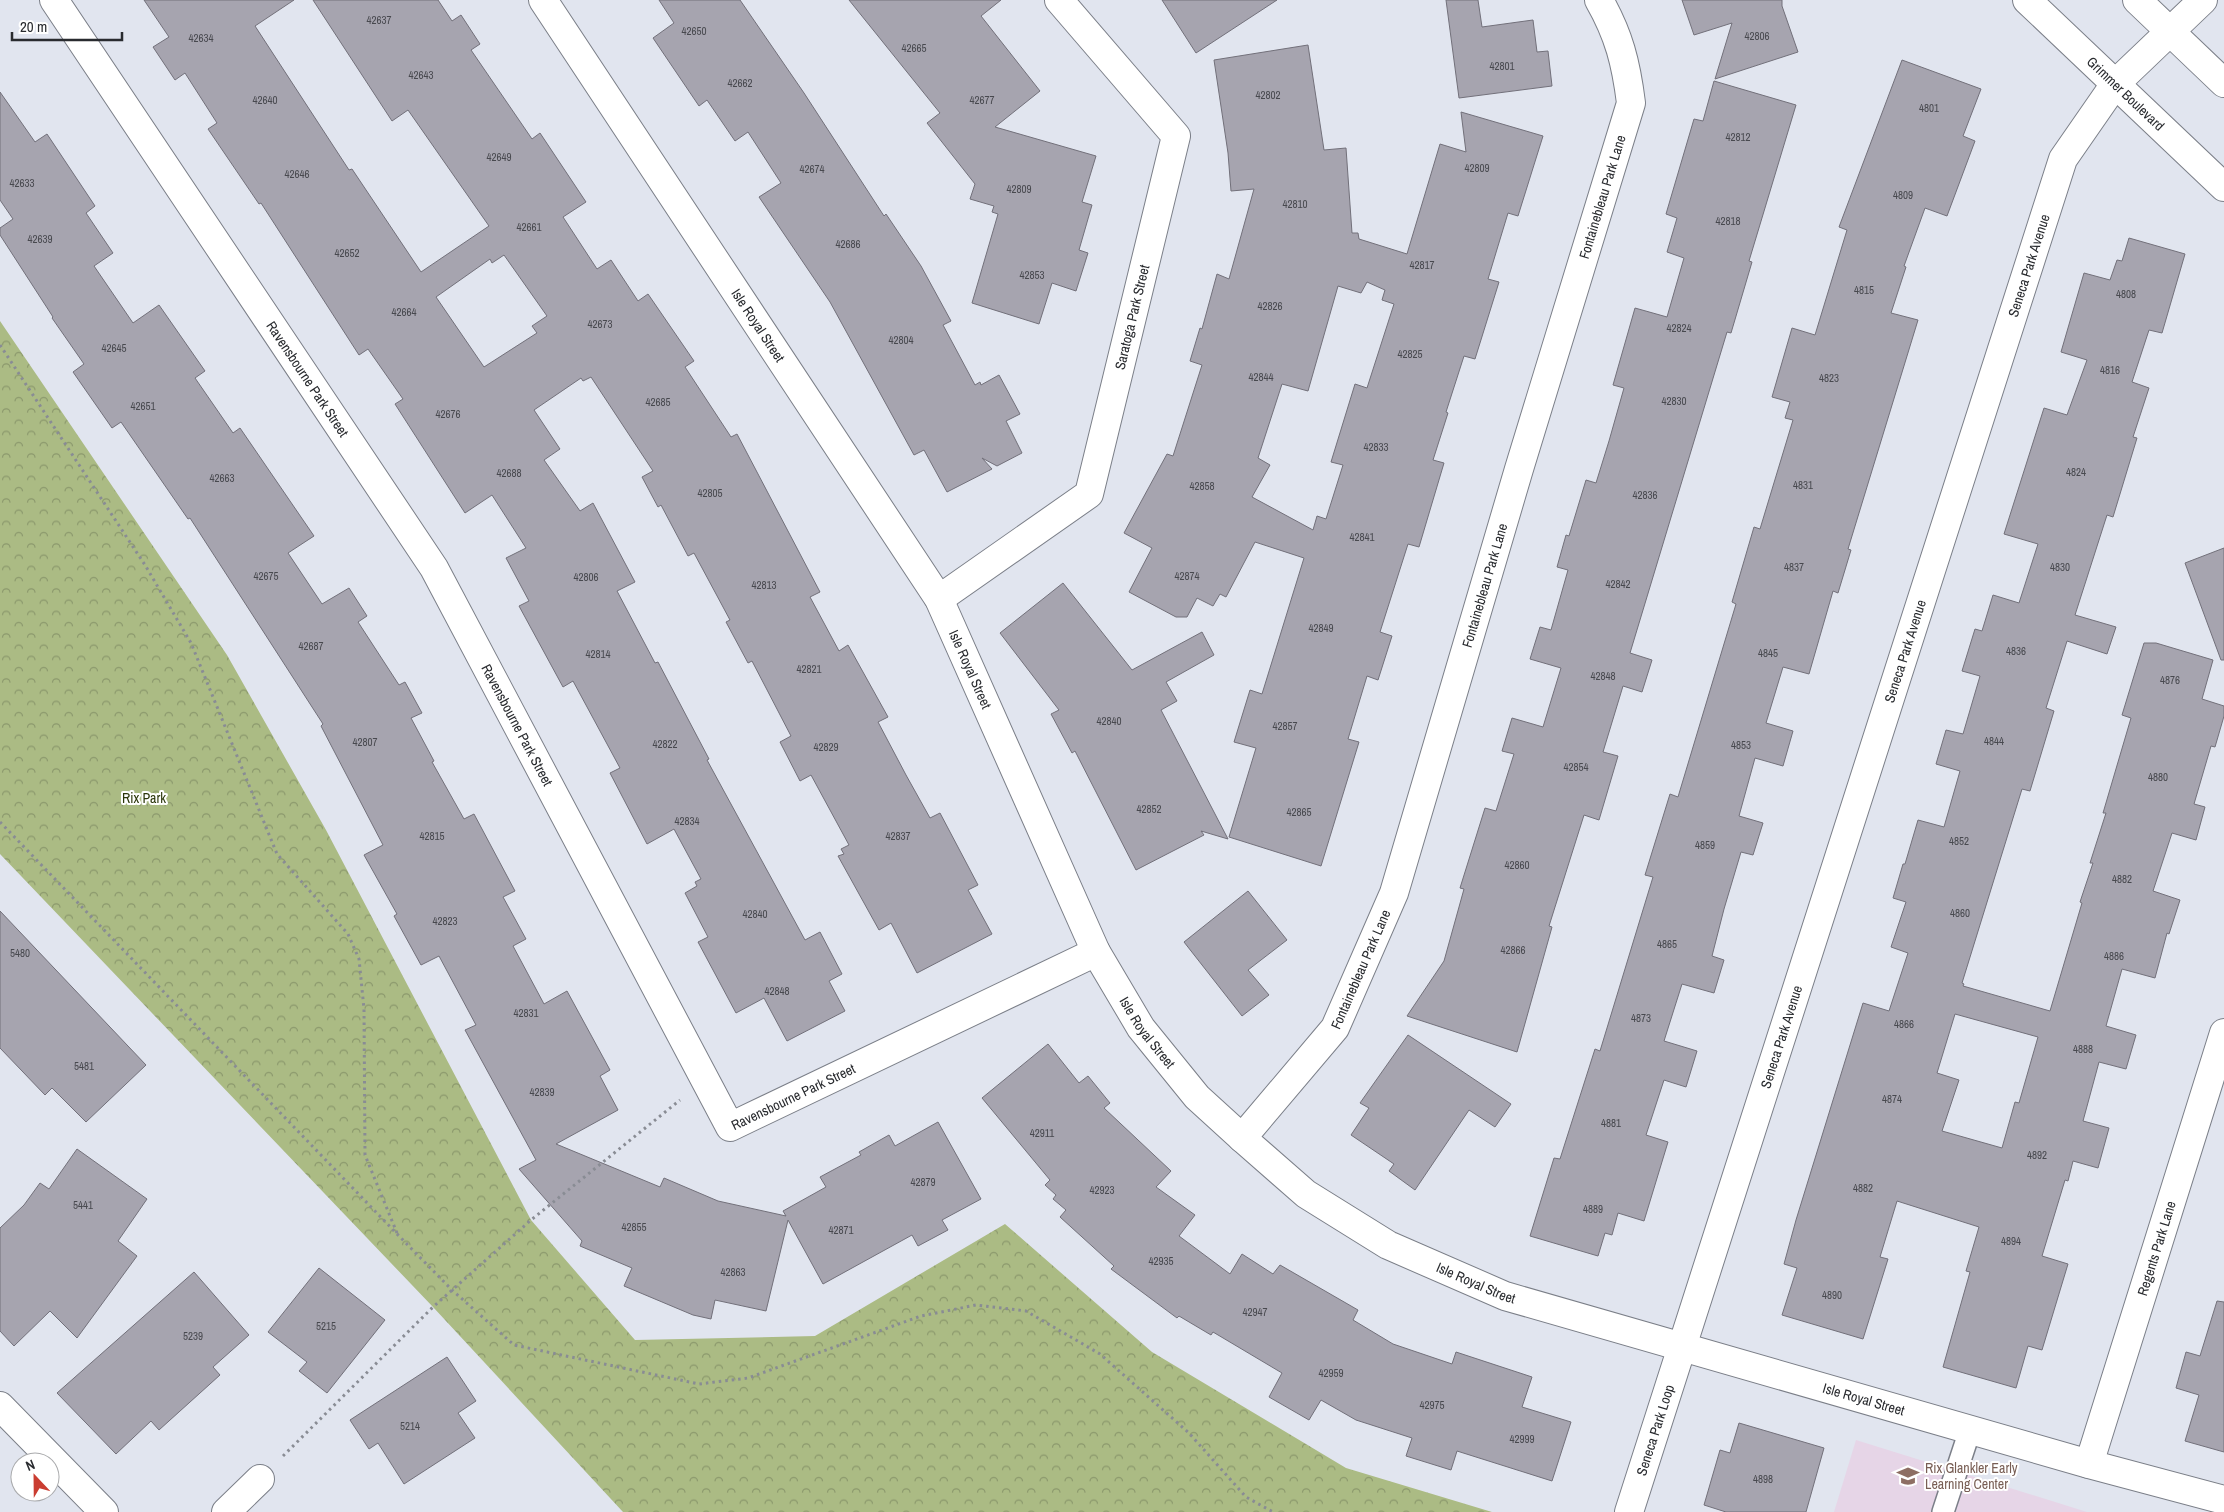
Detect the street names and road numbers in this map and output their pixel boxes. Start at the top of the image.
street label: Grimmer Boulevard [2083,53,2168,135]
street label: Fontainebleau Park Lane [1575,133,1630,261]
street label: Seneca Park Avenue [2004,212,2054,319]
street label: Saratoga Park Street [1111,263,1153,372]
street label: Isle Royal Street [727,285,789,365]
street label: Ravensbourne Park Street [262,318,353,440]
street label: Fontainebleau Park Lane [1458,521,1511,650]
street label: Seneca Park Avenue [1880,597,1930,705]
street label: Isle Royal Street [945,627,996,712]
street label: Ravensbourne Park Street [477,661,557,789]
street label: Fontainebleau Park Lane [1327,907,1395,1032]
street label: Seneca Park Avenue [1756,983,1806,1091]
street label: Isle Royal Street [1115,993,1179,1072]
street label: Ravensbourne Park Street [728,1059,858,1134]
street label: Regents Park Lane [2133,1199,2180,1298]
street label: Isle Royal Street [1434,1258,1518,1308]
street label: Isle Royal Street [1821,1379,1907,1420]
street label: Seneca Park Loop [1632,1382,1678,1478]

